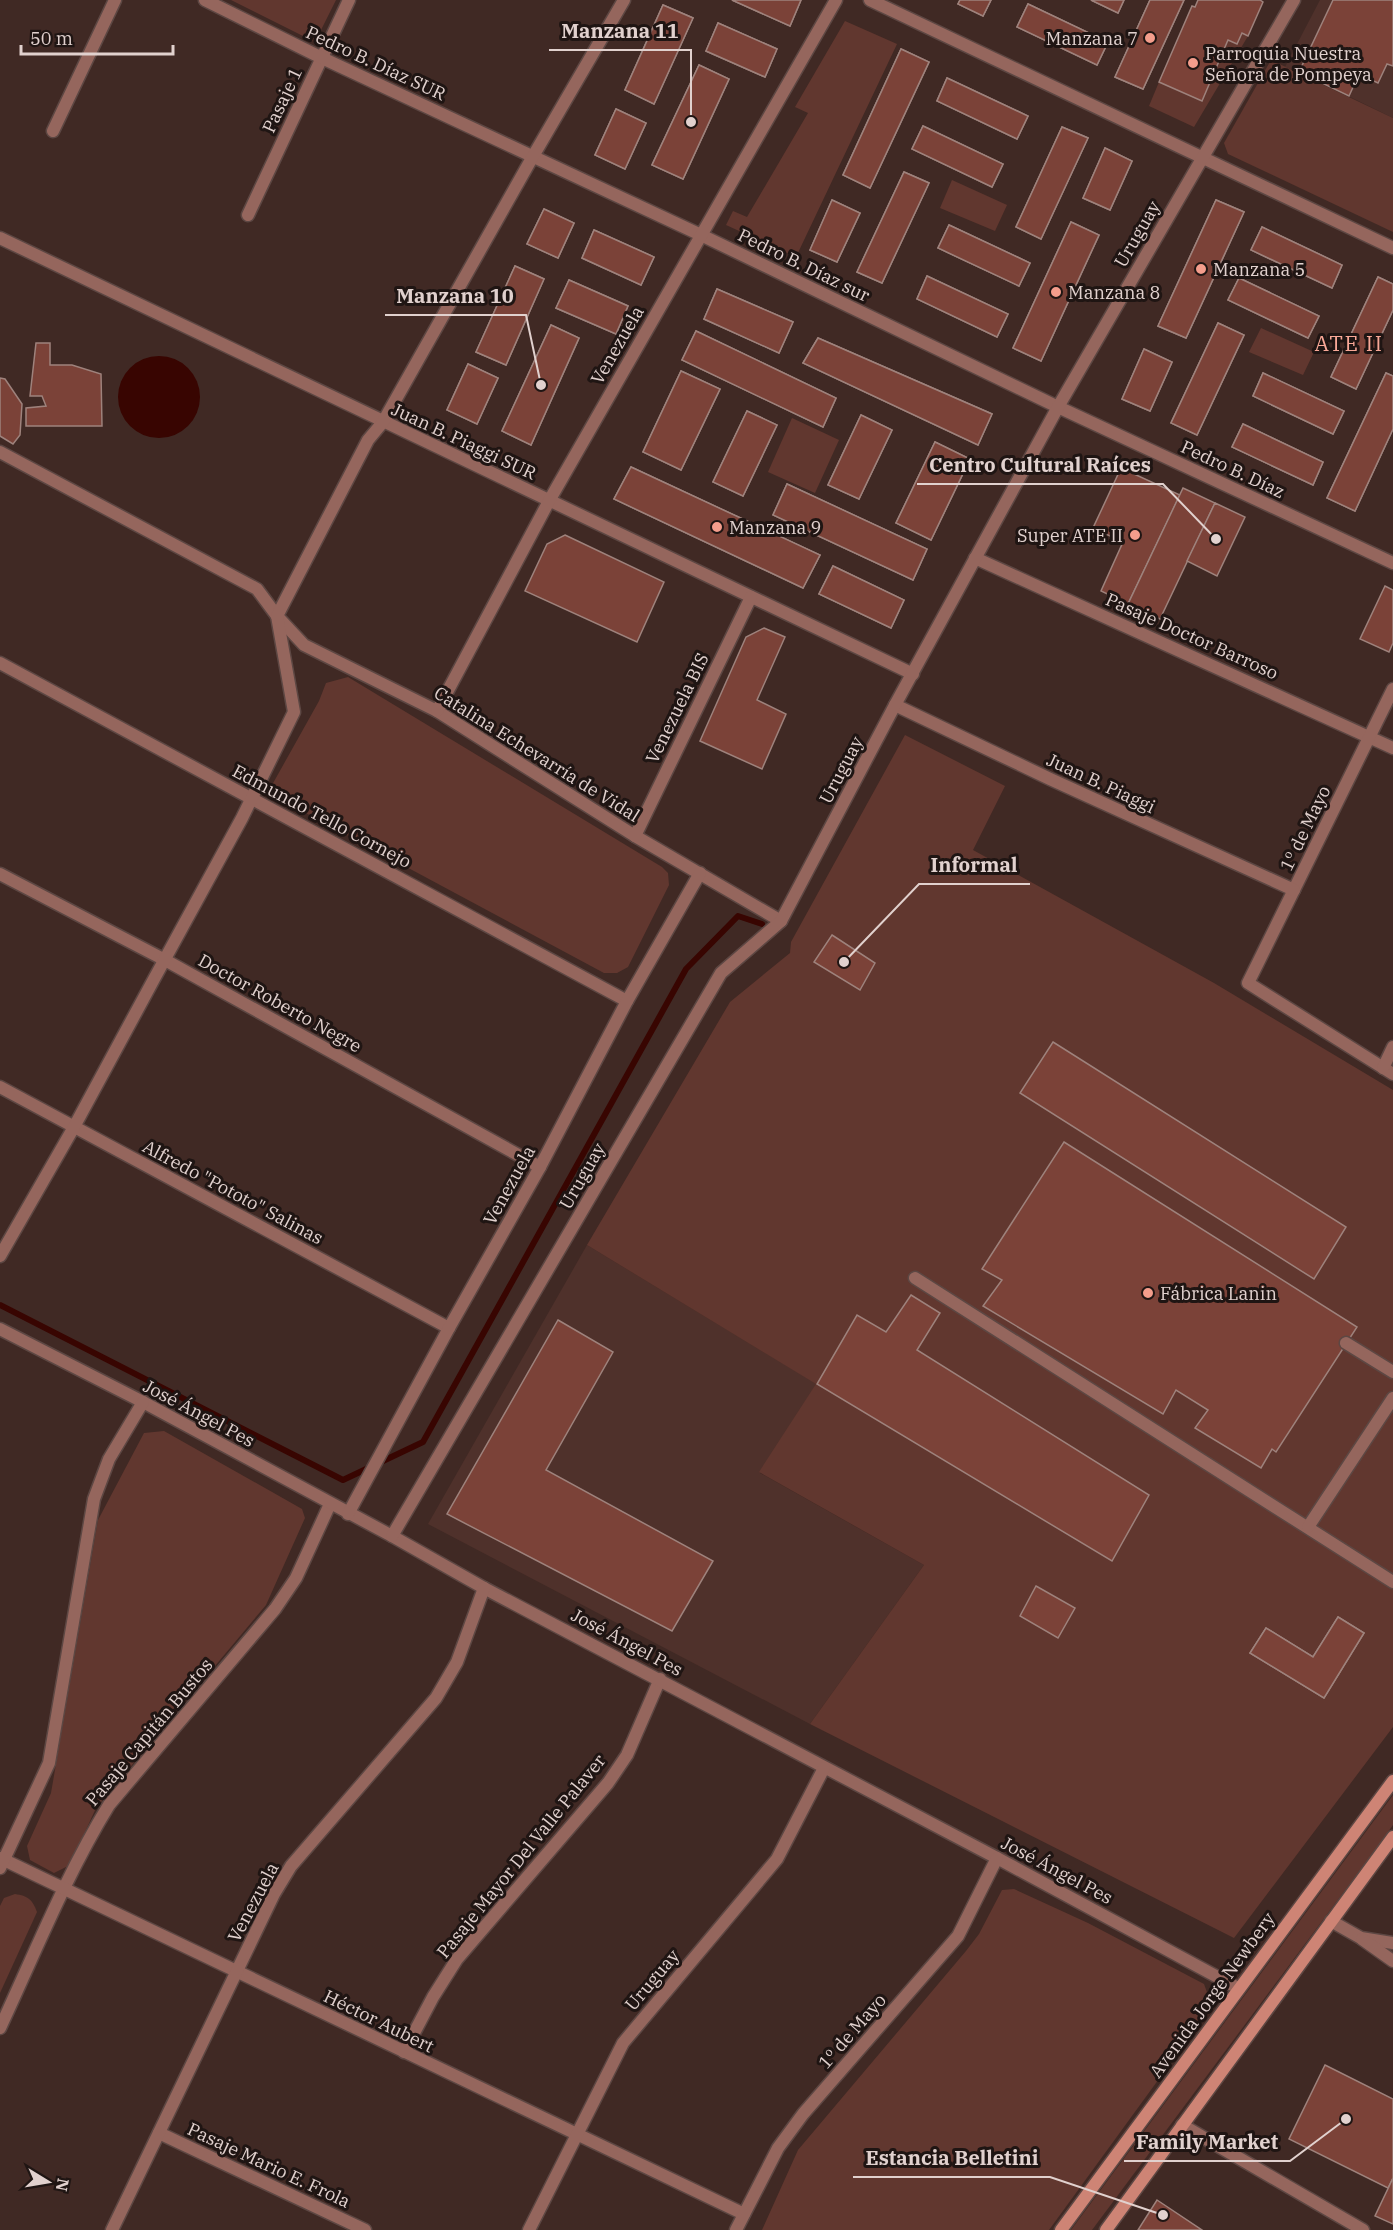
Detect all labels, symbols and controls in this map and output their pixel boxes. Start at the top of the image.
callout: Manzana 11 [549,12,691,50]
text: Manzana 11 [561,17,679,44]
scale bar [21,18,172,56]
street label: Pedro B. Díaz SUR [302,20,450,106]
text: 50 m [30,27,73,50]
place label: Manzana 7 [1046,27,1138,50]
marker: Manzana 7 [1143,31,1157,45]
place label: Parroquia Nuestra Señora de Pompeya [1205,42,1372,86]
marker: Parroquia Nuestra Señora de Pompeya [1186,56,1200,70]
street label: Pasaje 1 [257,64,307,136]
street label: Uruguay [1109,196,1165,271]
street label: Pedro B. Díaz sur [734,223,874,307]
place label: Manzana 5 [1213,258,1305,281]
marker: Manzana 5 [1194,262,1208,276]
callout: Manzana 10 [385,277,526,315]
place label: Manzana 8 [1068,281,1160,304]
text: Manzana 10 [396,282,514,309]
marker: Manzana 8 [1049,285,1063,299]
street label: Venezuela [585,302,649,388]
district label: ATE II [1315,329,1383,357]
street label: Juan B. Piaggi SUR [388,397,540,485]
street label: Pedro B. Díaz [1177,435,1289,503]
callout: Centro Cultural Raíces [917,446,1163,484]
text: Centro Cultural Raíces [929,451,1151,478]
place label: Manzana 9 [729,516,821,539]
marker: Manzana 9 [710,520,724,534]
place label: Super ATE II [1017,524,1123,547]
marker: Super ATE II [1128,528,1142,542]
street label: Pasaje Doctor Barroso [1102,588,1282,684]
street label: Venezuela BIS [640,649,714,767]
street label: Catalina Echevarría de Vidal [430,681,644,827]
street label: Uruguay [814,732,868,808]
street label: Juan B. Piaggi [1043,748,1159,818]
street label: Edmundo Tello Cornejo [229,759,415,873]
street label: 1º de Mayo [1275,782,1335,874]
callout: Informal [919,846,1030,884]
text: Informal [931,851,1017,878]
street label: Doctor Roberto Negre [194,948,366,1058]
street label: Alfredo "Pototo" Salinas [139,1135,327,1249]
street label: Uruguay [554,1138,610,1213]
street label: Venezuela [478,1141,540,1229]
place label: Fábrica Lanin [1160,1282,1277,1305]
marker: Fábrica Lanin [1141,1286,1155,1300]
street label: José Ángel Pes [139,1374,259,1452]
street label: José Ángel Pes [567,1603,687,1681]
street label: Pasaje Capitán Bustos [81,1654,217,1810]
street label: Pasaje Mayor Del Valle Palaver [432,1749,610,1963]
street label: José Ángel Pes [997,1831,1117,1909]
street label: Venezuela [222,1858,284,1946]
street label: Avenida Jorge Newbery [1144,1907,1280,2082]
street label: Uruguay [620,1944,684,2015]
street label: Héctor Aubert [320,1984,438,2058]
street label: 1º de Mayo [813,1989,891,2073]
street label: Pasaje Mario E. Frola [184,2117,354,2213]
callout: Family Market [1124,2123,1290,2161]
text: Family Market [1136,2128,1279,2155]
callout: Estancia Belletini [853,2139,1050,2177]
text: Estancia Belletini [866,2144,1039,2171]
north arrow [18,2152,78,2212]
text: N [52,2177,74,2193]

